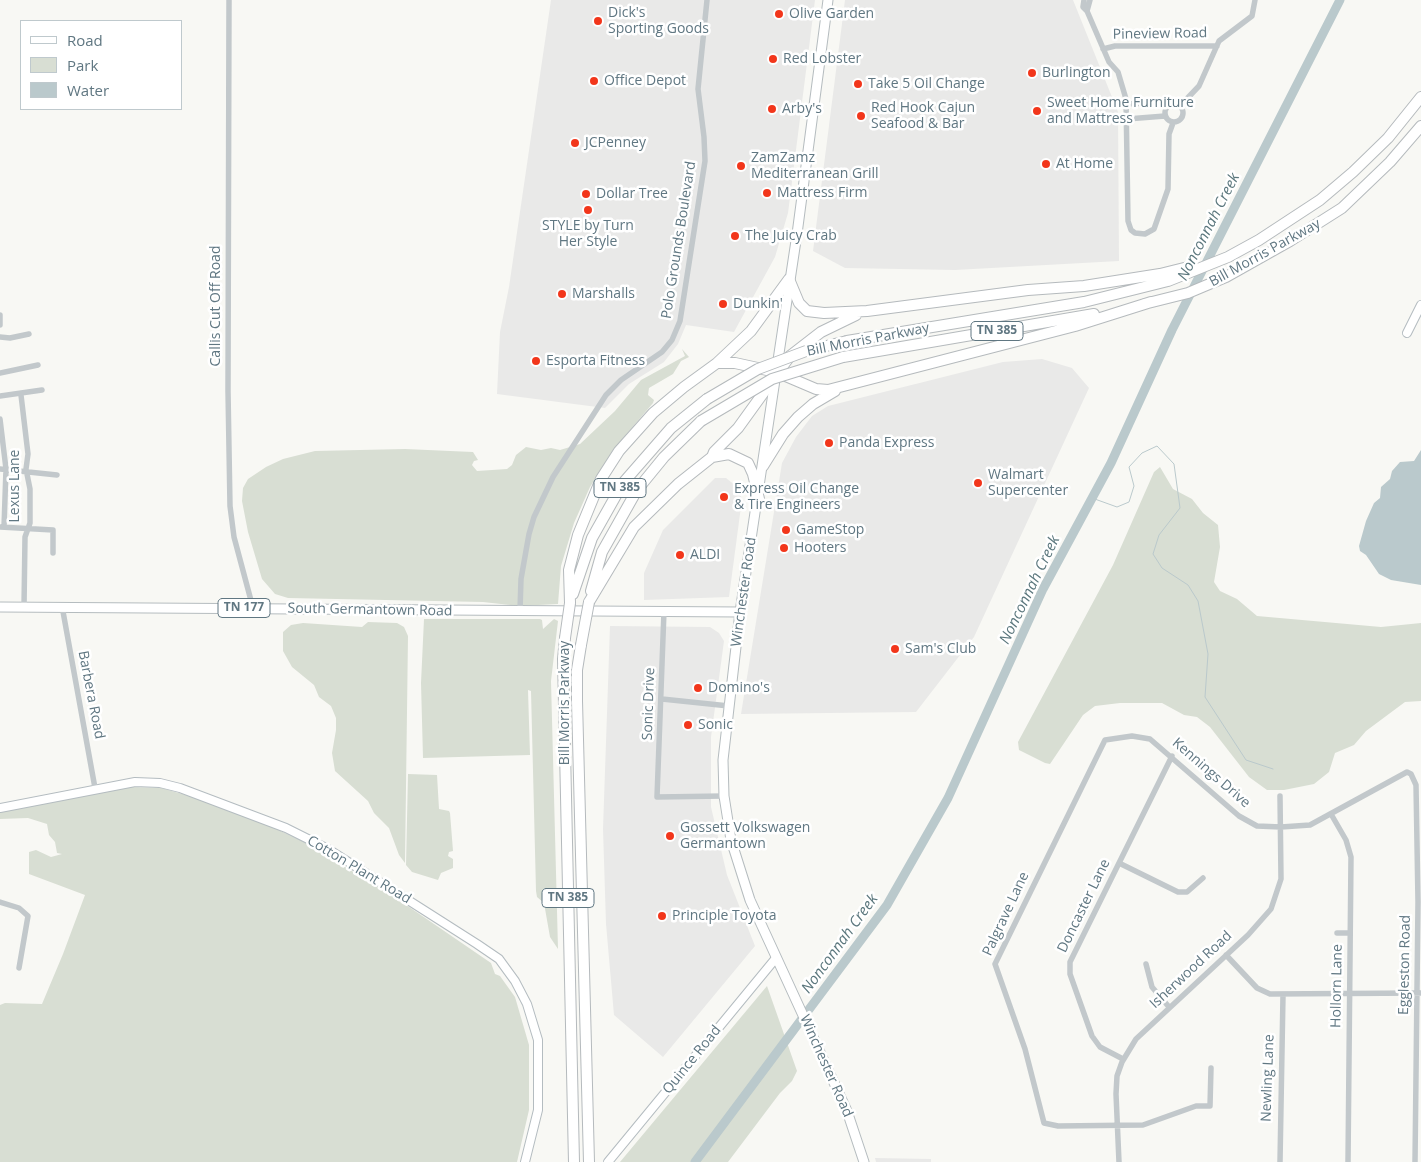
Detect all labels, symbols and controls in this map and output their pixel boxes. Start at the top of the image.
place label: Dick's Sporting Goods [608,5,709,38]
place label: Olive Garden [789,6,874,22]
marker: Olive Garden [773,8,785,20]
marker: Dick's Sporting Goods [592,15,604,27]
legend [20,20,182,110]
street label: Pineview Road [1113,25,1207,43]
text: Road [67,30,103,50]
place label: Red Lobster [783,51,861,67]
marker: Red Lobster [767,53,779,65]
text: Park [67,55,98,75]
place label: Burlington [1042,65,1111,81]
marker: Burlington [1026,67,1038,79]
place label: Office Depot [604,73,686,89]
marker: Office Depot [588,75,600,87]
place label: Take 5 Oil Change [868,76,985,92]
marker: Take 5 Oil Change [852,78,864,90]
text: Water [67,80,109,100]
place label: Sweet Home Furniture and Mattress [1047,95,1194,128]
place label: Red Hook Cajun Seafood & Bar [871,100,975,132]
place label: Arby's [782,101,822,117]
marker: Arby's [766,103,778,115]
marker: Sweet Home Furniture and Mattress [1031,105,1043,117]
marker: Red Hook Cajun Seafood & Bar [855,110,867,122]
place label: JCPenney [585,135,646,151]
marker: JCPenney [569,137,581,149]
place label: ZamZamz Mediterranean Grill [751,150,879,182]
place label: At Home [1056,156,1113,172]
marker: At Home [1040,158,1052,170]
street label: Polo Grounds Boulevard [658,160,700,320]
marker: ZamZamz Mediterranean Grill [735,160,747,172]
water label: Nonconnah Creek [1174,170,1244,284]
place label: Mattress Firm [777,185,867,201]
place label: Dollar Tree [596,186,668,202]
marker: Mattress Firm [761,187,773,199]
marker: Dollar Tree [580,188,592,200]
marker: STYLE by Turn Her Style [582,204,594,216]
street label: Bill Morris Parkway [1206,215,1324,291]
place label: STYLE by Turn Her Style [542,218,634,250]
place label: The Juicy Crab [745,228,837,244]
marker: The Juicy Crab [729,230,741,242]
street label: Callis Cut Off Road [208,246,224,366]
place label: Marshalls [572,286,635,302]
marker: Marshalls [556,288,568,300]
place label: Dunkin' [733,296,783,312]
marker: Dunkin' [717,298,729,310]
street label: Bill Morris Parkway [805,320,931,360]
road number: TN 385 [971,322,1023,341]
place label: Esporta Fitness [546,353,645,369]
marker: Esporta Fitness [530,355,542,367]
place label: Panda Express [839,435,934,451]
marker: Panda Express [823,437,835,449]
street label: Lexus Lane [7,450,23,522]
place label: Walmart Supercenter [988,467,1068,500]
marker: Walmart Supercenter [972,477,984,489]
road number: TN 385 [594,478,646,498]
place label: Express Oil Change & Tire Engineers [734,481,859,514]
marker: Express Oil Change & Tire Engineers [718,491,730,503]
place label: GameStop [796,522,864,538]
marker: GameStop [780,524,792,536]
water label: Nonconnah Creek [996,533,1064,647]
street label: Winchester Road [728,536,760,648]
place label: Hooters [794,540,846,556]
marker: Hooters [778,542,790,554]
place label: ALDI [690,547,720,563]
marker: ALDI [674,549,686,561]
road number: TN 177 [218,598,270,618]
street label: South Germantown Road [287,600,453,620]
street label: Bill Morris Parkway [557,641,573,765]
place label: Sam's Club [905,641,976,657]
marker: Sam's Club [889,643,901,655]
street label: Barbera Road [74,649,108,741]
street label: Sonic Drive [639,667,659,741]
place label: Domino's [708,680,770,696]
marker: Domino's [692,682,704,694]
place label: Sonic [698,717,733,733]
marker: Sonic [682,719,694,731]
street label: Kennings Drive [1169,735,1253,811]
place label: Gossett Volkswagen Germantown [680,820,810,852]
marker: Gossett Volkswagen Germantown [664,830,676,842]
street label: Cotton Plant Road [304,832,414,908]
street label: Doncaster Lane [1054,856,1114,956]
street label: Palgrave Lane [979,869,1033,959]
road number: TN 385 [542,888,594,908]
water label: Nonconnah Creek [798,891,882,997]
place label: Principle Toyota [672,908,776,924]
marker: Principle Toyota [656,910,668,922]
street label: Eggleston Road [1396,915,1414,1015]
street label: Isherwood Road [1146,928,1236,1012]
street label: Hollorn Lane [1328,944,1346,1028]
street label: Winchester Road [796,1012,856,1120]
street label: Quince Road [659,1022,725,1098]
street label: Newling Lane [1258,1034,1278,1122]

